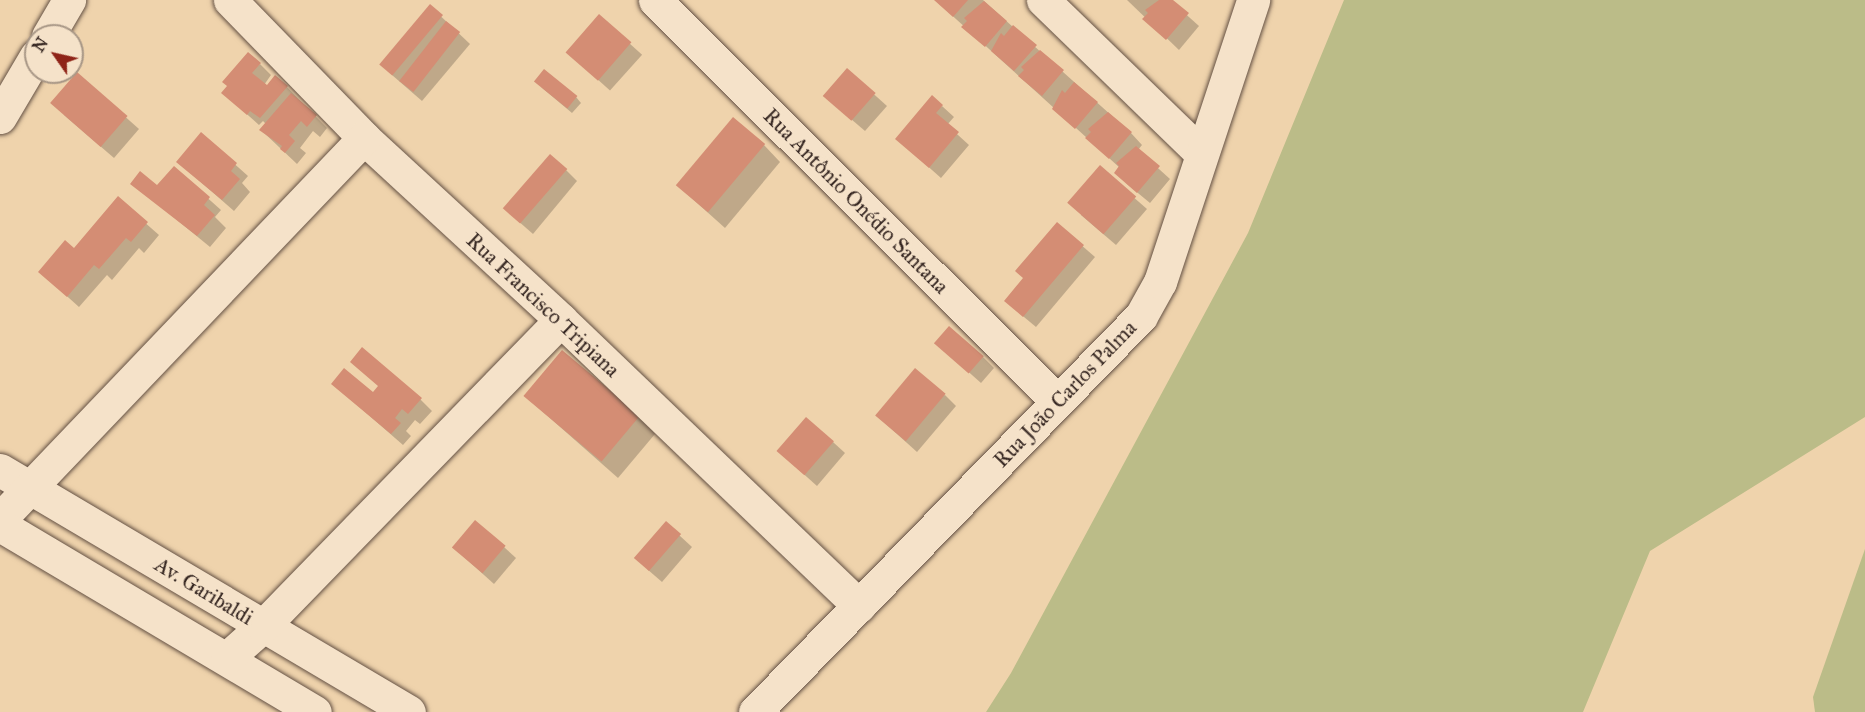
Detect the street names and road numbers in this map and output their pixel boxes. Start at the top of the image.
street label: Rua Antônio Onédio Santana [758,103,954,299]
street label: Rua Francisco Tripiana [461,228,625,382]
street label: Rua João Carlos Palma [988,315,1142,473]
street label: Av. Garibaldi [150,552,258,630]

